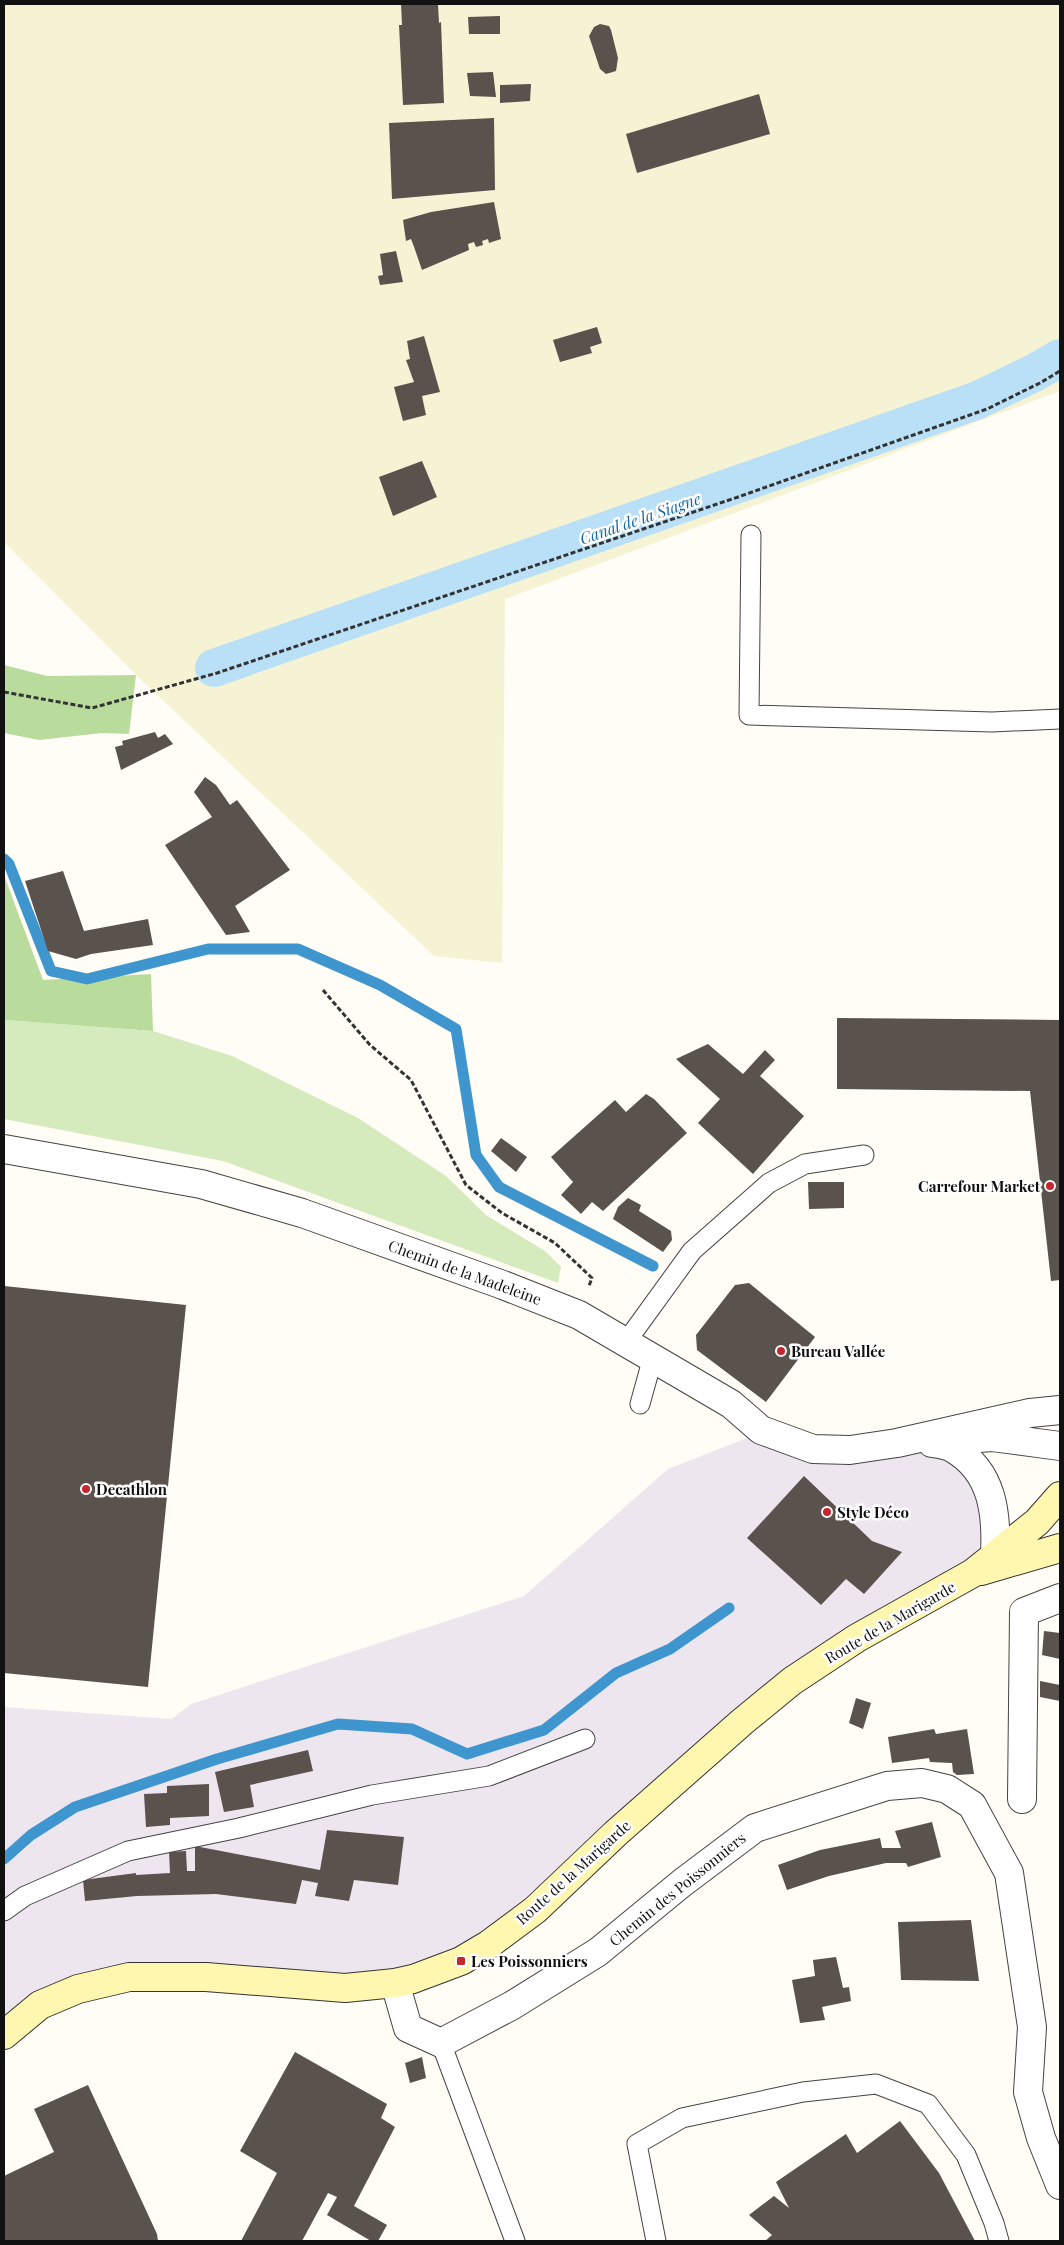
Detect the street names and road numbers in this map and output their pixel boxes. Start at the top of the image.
street label: Chemin de la Madeleine [386,1235,544,1309]
street label: Route de la Marigarde [821,1576,959,1668]
street label: Route de la Marigarde [511,1815,635,1929]
street label: Chemin des Poissonniers [605,1828,749,1950]

